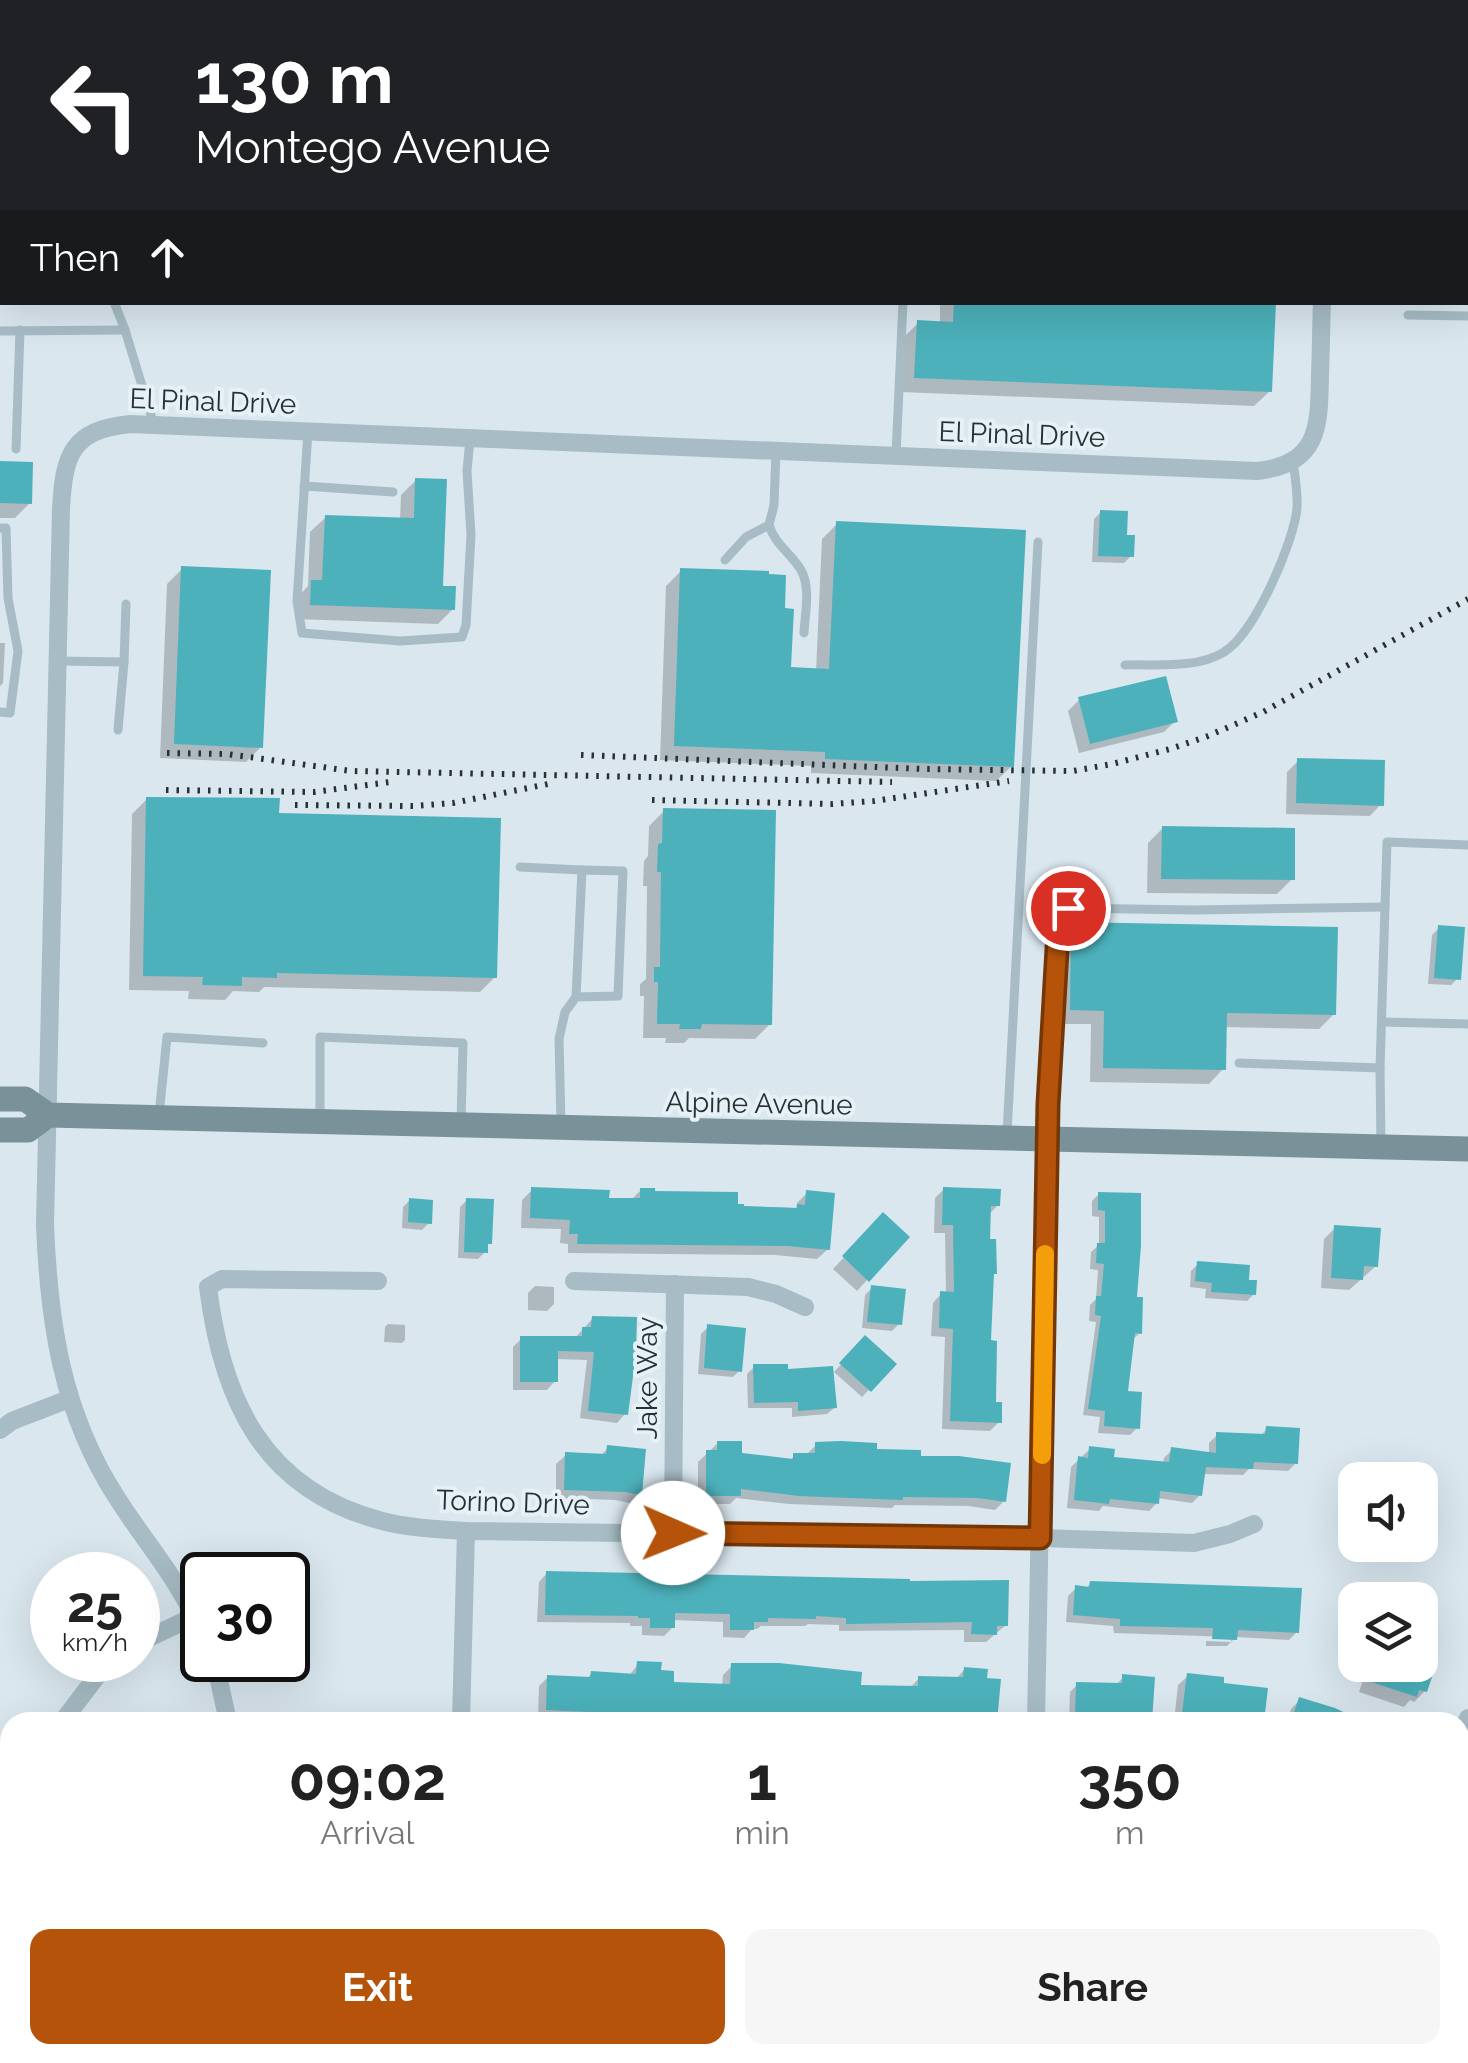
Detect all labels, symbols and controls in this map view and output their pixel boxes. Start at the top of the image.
text: 130 m [195,37,394,119]
icon: left [30,40,160,170]
text: Montego Avenue [195,121,551,174]
icon: ahead [140,230,195,285]
text: Then [30,235,120,280]
street label: El Pinal Drive [129,382,297,421]
street label: El Pinal Drive [938,415,1106,454]
pin [1026,866,1111,951]
icon: arrive [1041,881,1096,936]
street label: Alpine Avenue [665,1085,853,1122]
street label: Jake Way [631,1317,664,1439]
map controls [1338,1462,1438,1682]
button: sound [1338,1462,1438,1562]
position arrow [621,1481,725,1585]
street label: Torino Drive [436,1483,590,1522]
speed limit sign: 30 [180,1552,310,1682]
text: 25 [67,1575,123,1634]
button: layers [1338,1582,1438,1682]
text: km/h [62,1627,128,1657]
text: 09:02 [288,1744,446,1814]
text: 1 [747,1744,777,1814]
text: 350 [1078,1744,1182,1814]
text: Arrival [320,1814,414,1851]
text: min [735,1814,790,1851]
text: m [1115,1814,1144,1851]
button: Exit [30,1929,725,2044]
button: Share [745,1929,1440,2044]

